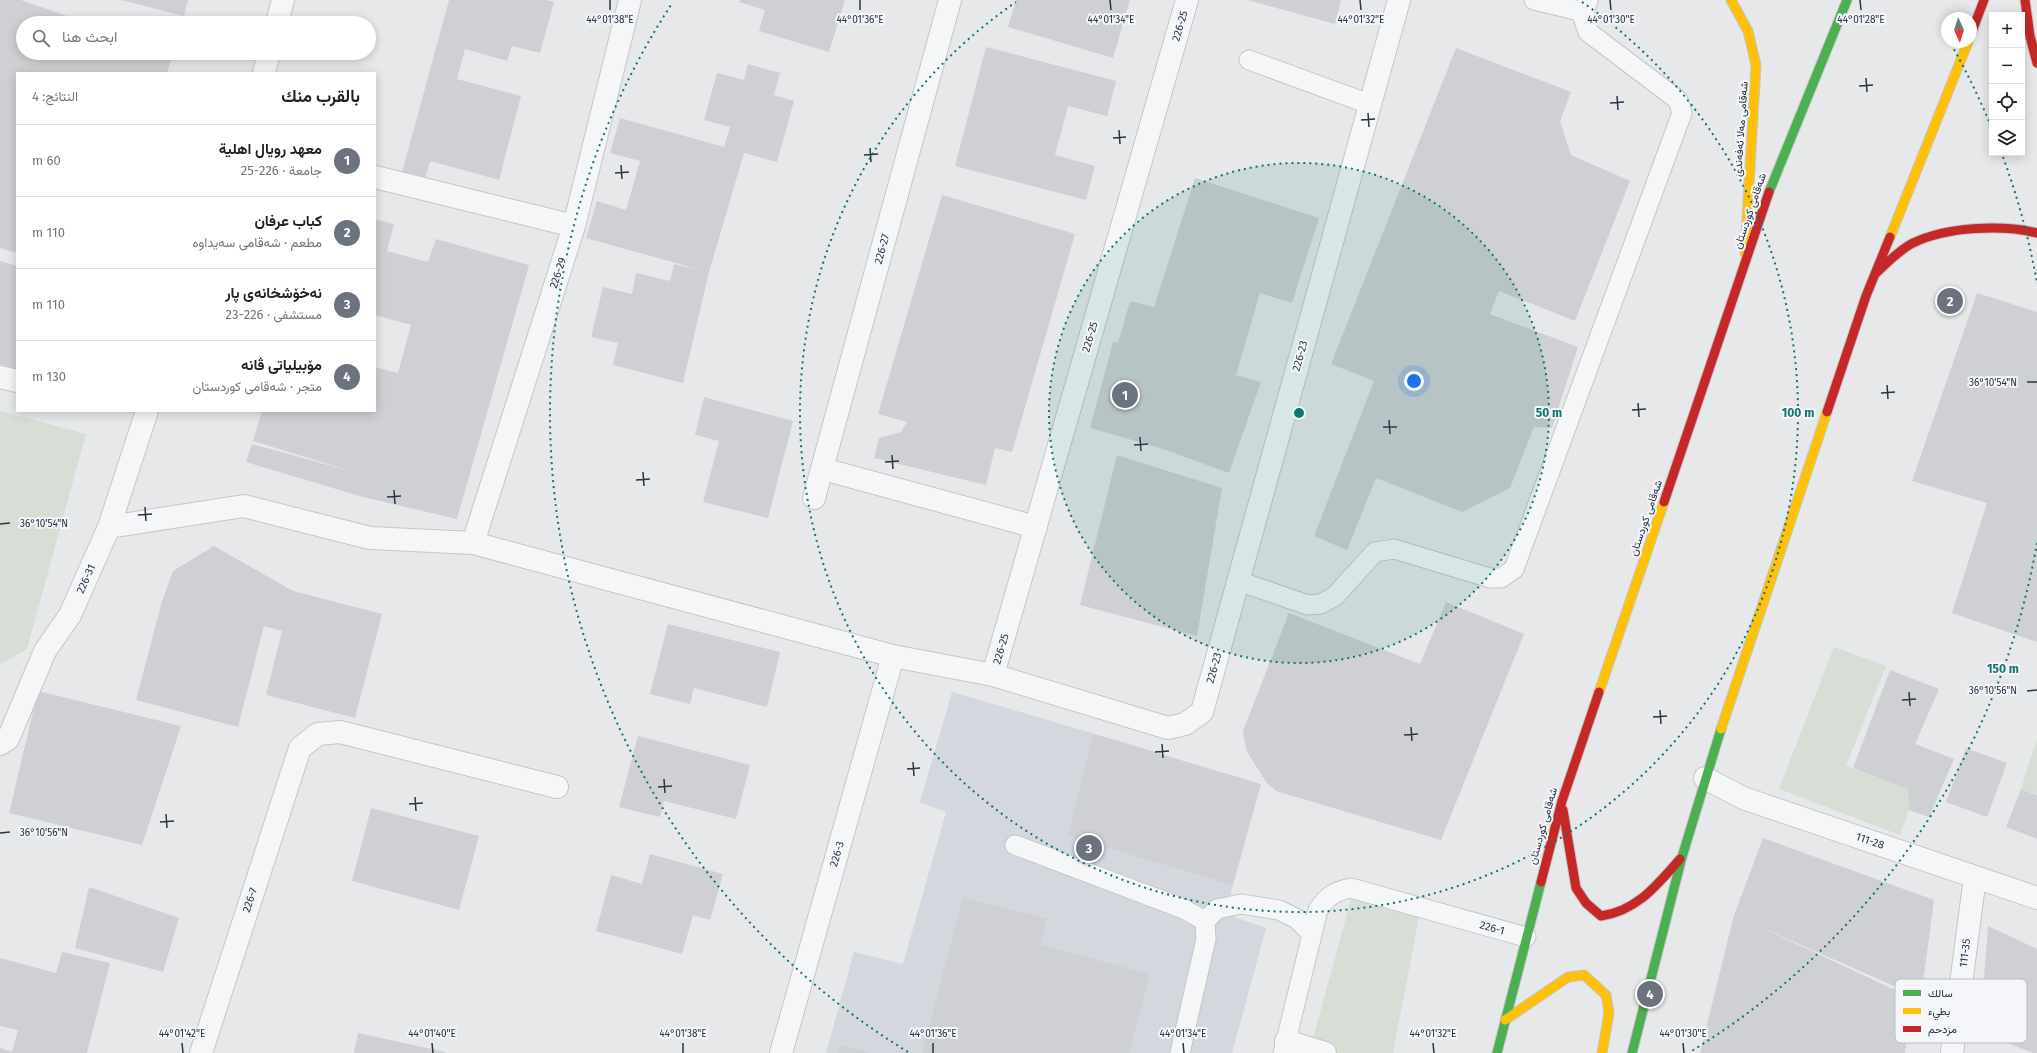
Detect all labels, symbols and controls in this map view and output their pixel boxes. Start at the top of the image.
street label: 226-25 [1169,9,1191,43]
north arrow [1941,12,1977,48]
map controls [1989,12,2025,156]
button: + [1989,12,2025,48]
text: 44°01'38"E [586,14,634,26]
text: 44°01'36"E [836,14,884,26]
text: 44°01'34"E [1088,14,1134,26]
text: 44°01'32"E [1338,14,1384,26]
text: 44°01'30"E [1587,14,1635,26]
text: 44°01'28"E [1837,14,1885,26]
search box [16,16,376,60]
icon: search [30,27,52,49]
text: ابحث هنا [62,28,117,46]
button: − [1989,48,2025,84]
street label: شەقامی مەلا ئەفەندی [1731,80,1751,177]
button: locate [1989,84,2025,120]
text: بالقرب منك [281,86,360,107]
text: النتائج: 4 [32,89,78,104]
button: layers [1989,120,2025,156]
text: معهد رويال اهلية [219,140,322,158]
text: 60 m [32,153,61,168]
text: 1 [344,153,350,168]
text: جامعة · 226-25 [241,163,322,178]
street label: شەقامی کوردستان [1731,171,1769,251]
text: كباب عرفان [254,212,322,230]
text: 110 m [32,225,65,240]
text: 2 [344,225,350,240]
street label: 226-27 [872,232,892,266]
text: مطعم · شەقامی سەیداوە [192,235,322,250]
street label: 226-29 [547,256,569,290]
text: نەخۆشخانەی پار [225,284,322,302]
pin: 2 [1937,286,1963,316]
text: 110 m [32,297,65,312]
text: 3 [344,297,350,312]
text: مستشفى · 226-23 [226,307,322,322]
street label: 226-25 [1079,320,1101,354]
street label: 226-23 [1290,339,1310,373]
text: مۆبیلیاتی ڤانە [241,356,322,374]
text: 130 m [32,369,66,384]
text: 4 [343,369,351,384]
your location [1404,371,1424,391]
text: 36°10'54"N [1969,377,2017,389]
text: متجر · شەقامی کوردستان [192,379,322,394]
pin: 1 [1112,380,1138,410]
centre of rings [1292,406,1306,420]
text: 50 m [1536,406,1562,420]
text: 100 m [1782,406,1814,420]
street label: شەقامی کوردستان [1627,478,1665,558]
text: 36°10'54"N [20,518,68,530]
street label: 226-31 [74,562,98,596]
street label: 226-25 [990,632,1012,666]
street label: 226-23 [1204,651,1224,685]
text: 150 m [1987,662,2019,676]
text: 36°10'56"N [1969,685,2017,697]
street label: شەقامی کوردستان [1526,786,1560,866]
text: 36°10'56"N [20,827,68,839]
street label: 111-28 [1854,830,1886,852]
pin: 3 [1076,833,1102,863]
street label: 226-3 [827,840,847,868]
street label: 226-7 [240,886,260,914]
street label: 226-1 [1478,918,1506,938]
street label: 111-35 [1957,937,1973,968]
pin: 4 [1637,979,1663,1009]
legend [1895,979,2027,1043]
text: سالك [1928,987,1953,1000]
text: بطيء [1928,1005,1950,1021]
text: مزدحم [1928,1023,1957,1037]
text: 44°01'42"E [159,1028,205,1040]
text: 44°01'40"E [408,1028,456,1040]
text: 44°01'38"E [659,1028,707,1040]
text: 44°01'36"E [909,1028,957,1040]
text: 44°01'34"E [1160,1028,1206,1040]
text: 44°01'32"E [1410,1028,1456,1040]
text: 44°01'30"E [1659,1028,1707,1040]

